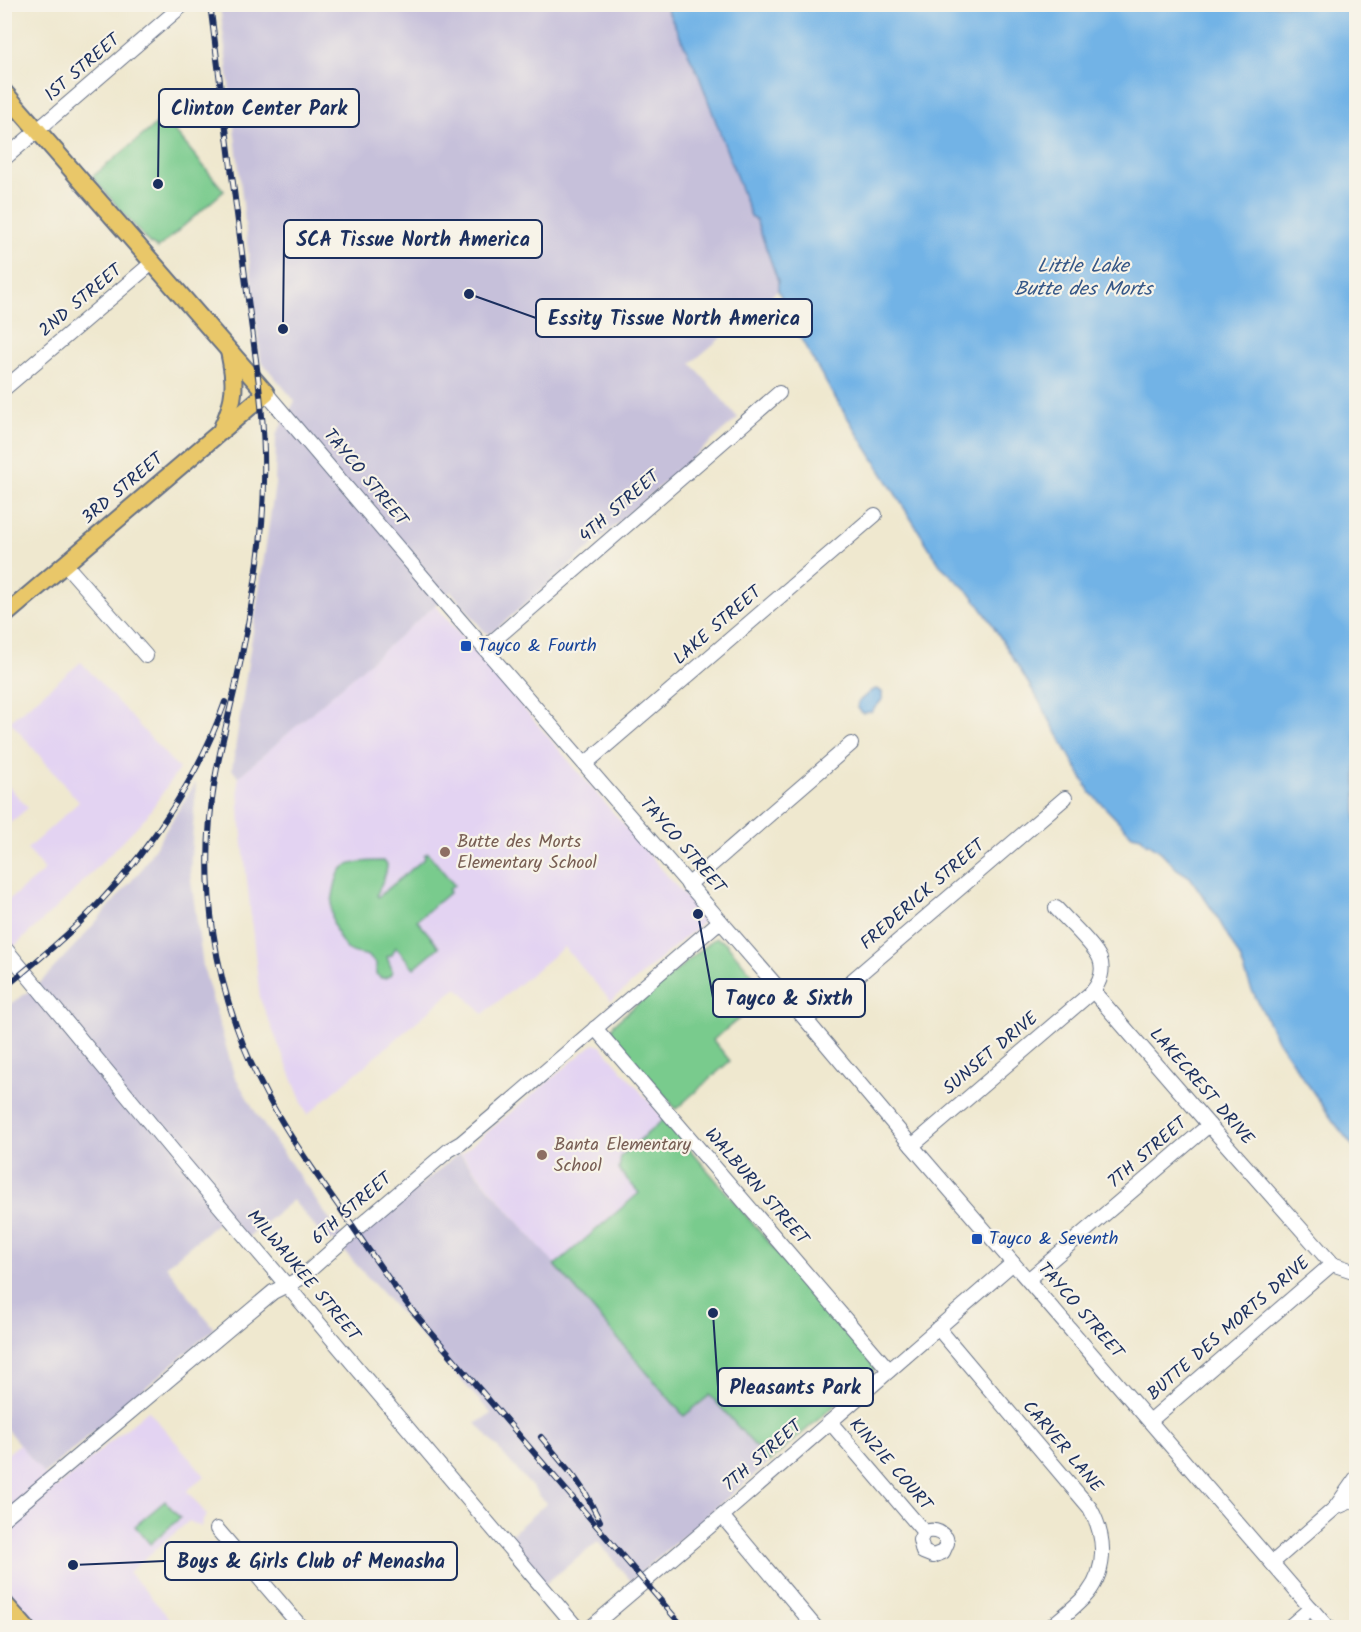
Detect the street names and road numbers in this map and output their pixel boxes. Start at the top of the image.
street label: 1ST STREET [39,26,128,109]
street label: 2ND STREET [33,256,130,345]
street label: TAYCO STREET [315,423,416,534]
street label: 3RD STREET [75,445,172,532]
street label: 4TH STREET [573,463,668,550]
street label: LAKE STREET [667,578,770,673]
street label: TAYCO STREET [632,791,733,902]
street label: FREDERICK STREET [854,831,993,958]
street label: SUNSET DRIVE [937,1005,1046,1103]
street label: LAKECREST DRIVE [1142,1022,1261,1153]
street label: 7TH STREET [1102,1109,1195,1196]
street label: WALBURN STREET [697,1122,816,1253]
street label: 6TH STREET [305,1165,400,1253]
street label: MILWAUKEE STREET [239,1204,368,1349]
street label: BUTTE DES MORTS DRIVE [1141,1249,1317,1408]
street label: TAYCO STREET [1030,1256,1131,1367]
street label: CARVER LANE [1014,1394,1110,1500]
street label: 7TH STREET [717,1412,810,1499]
street label: KINZIE COURT [841,1412,940,1519]

